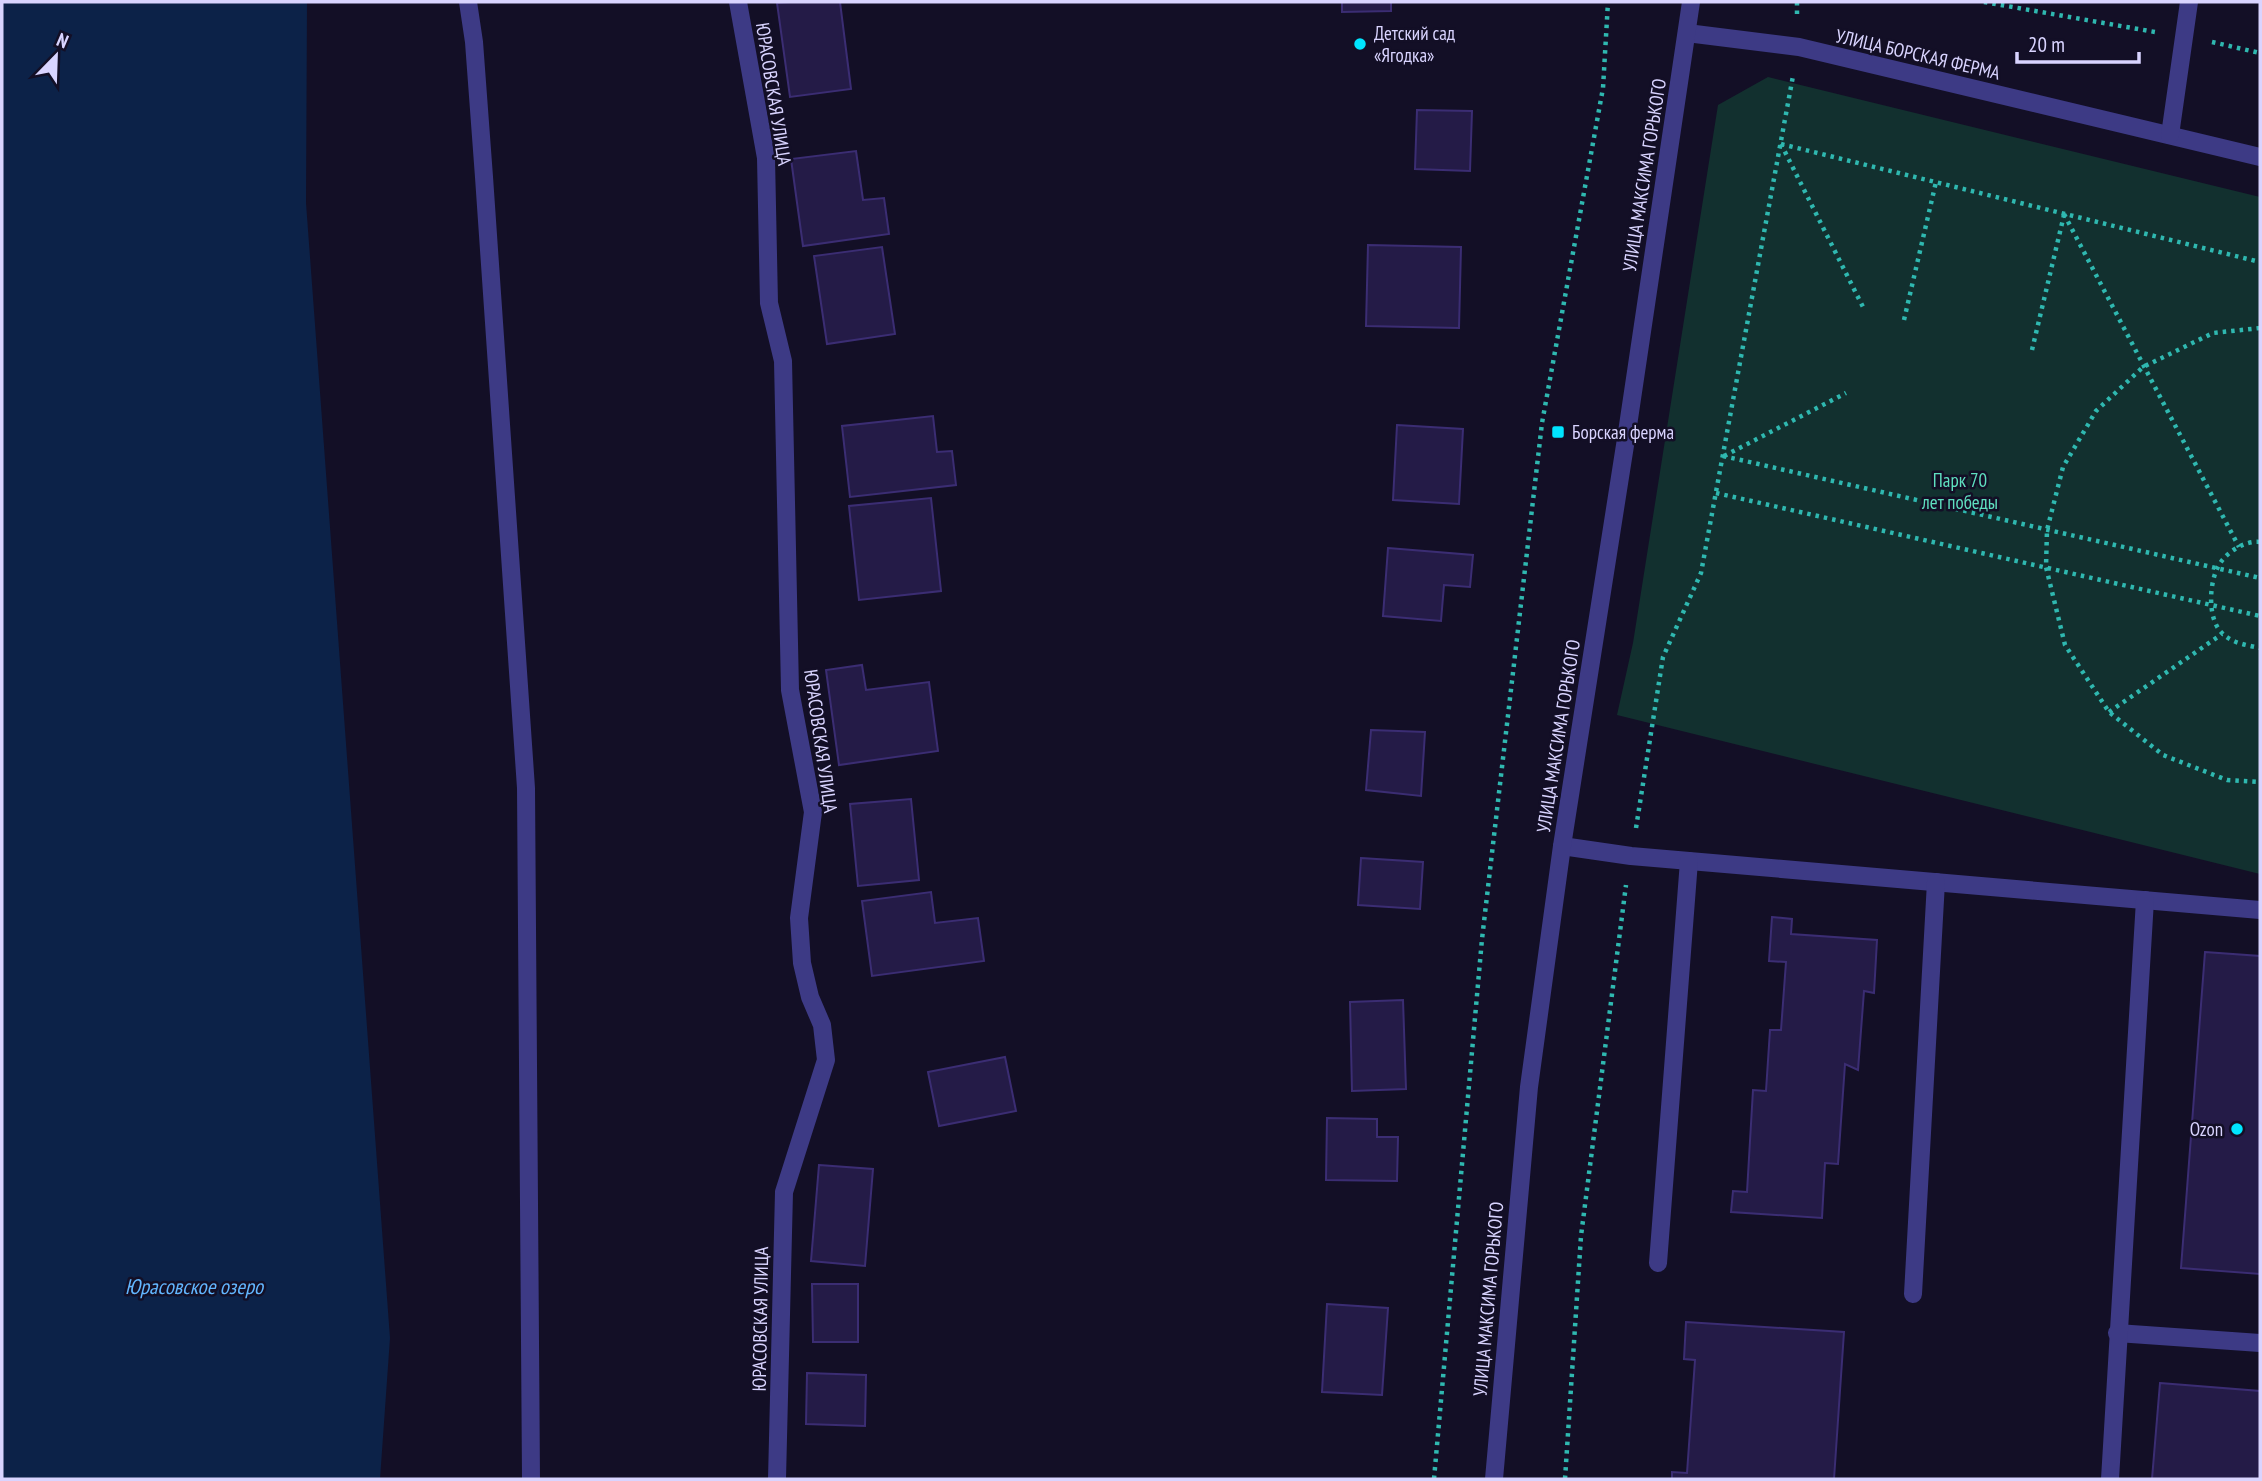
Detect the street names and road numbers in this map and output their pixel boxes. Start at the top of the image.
street label: ЮРАСОВСКАЯ УЛИЦА [751,21,797,167]
street label: УЛИЦА БОРСКАЯ ФЕРМА [1833,23,2003,85]
street label: УЛИЦА МАКСИМА ГОРЬКОГО [1617,77,1671,273]
street label: УЛИЦА МАКСИМА ГОРЬКОГО [1531,638,1585,834]
street label: ЮРАСОВСКАЯ УЛИЦА [799,668,843,814]
street label: УЛИЦА МАКСИМА ГОРЬКОГО [1468,1201,1508,1397]
street label: ЮРАСОВСКАЯ УЛИЦА [747,1247,773,1391]

